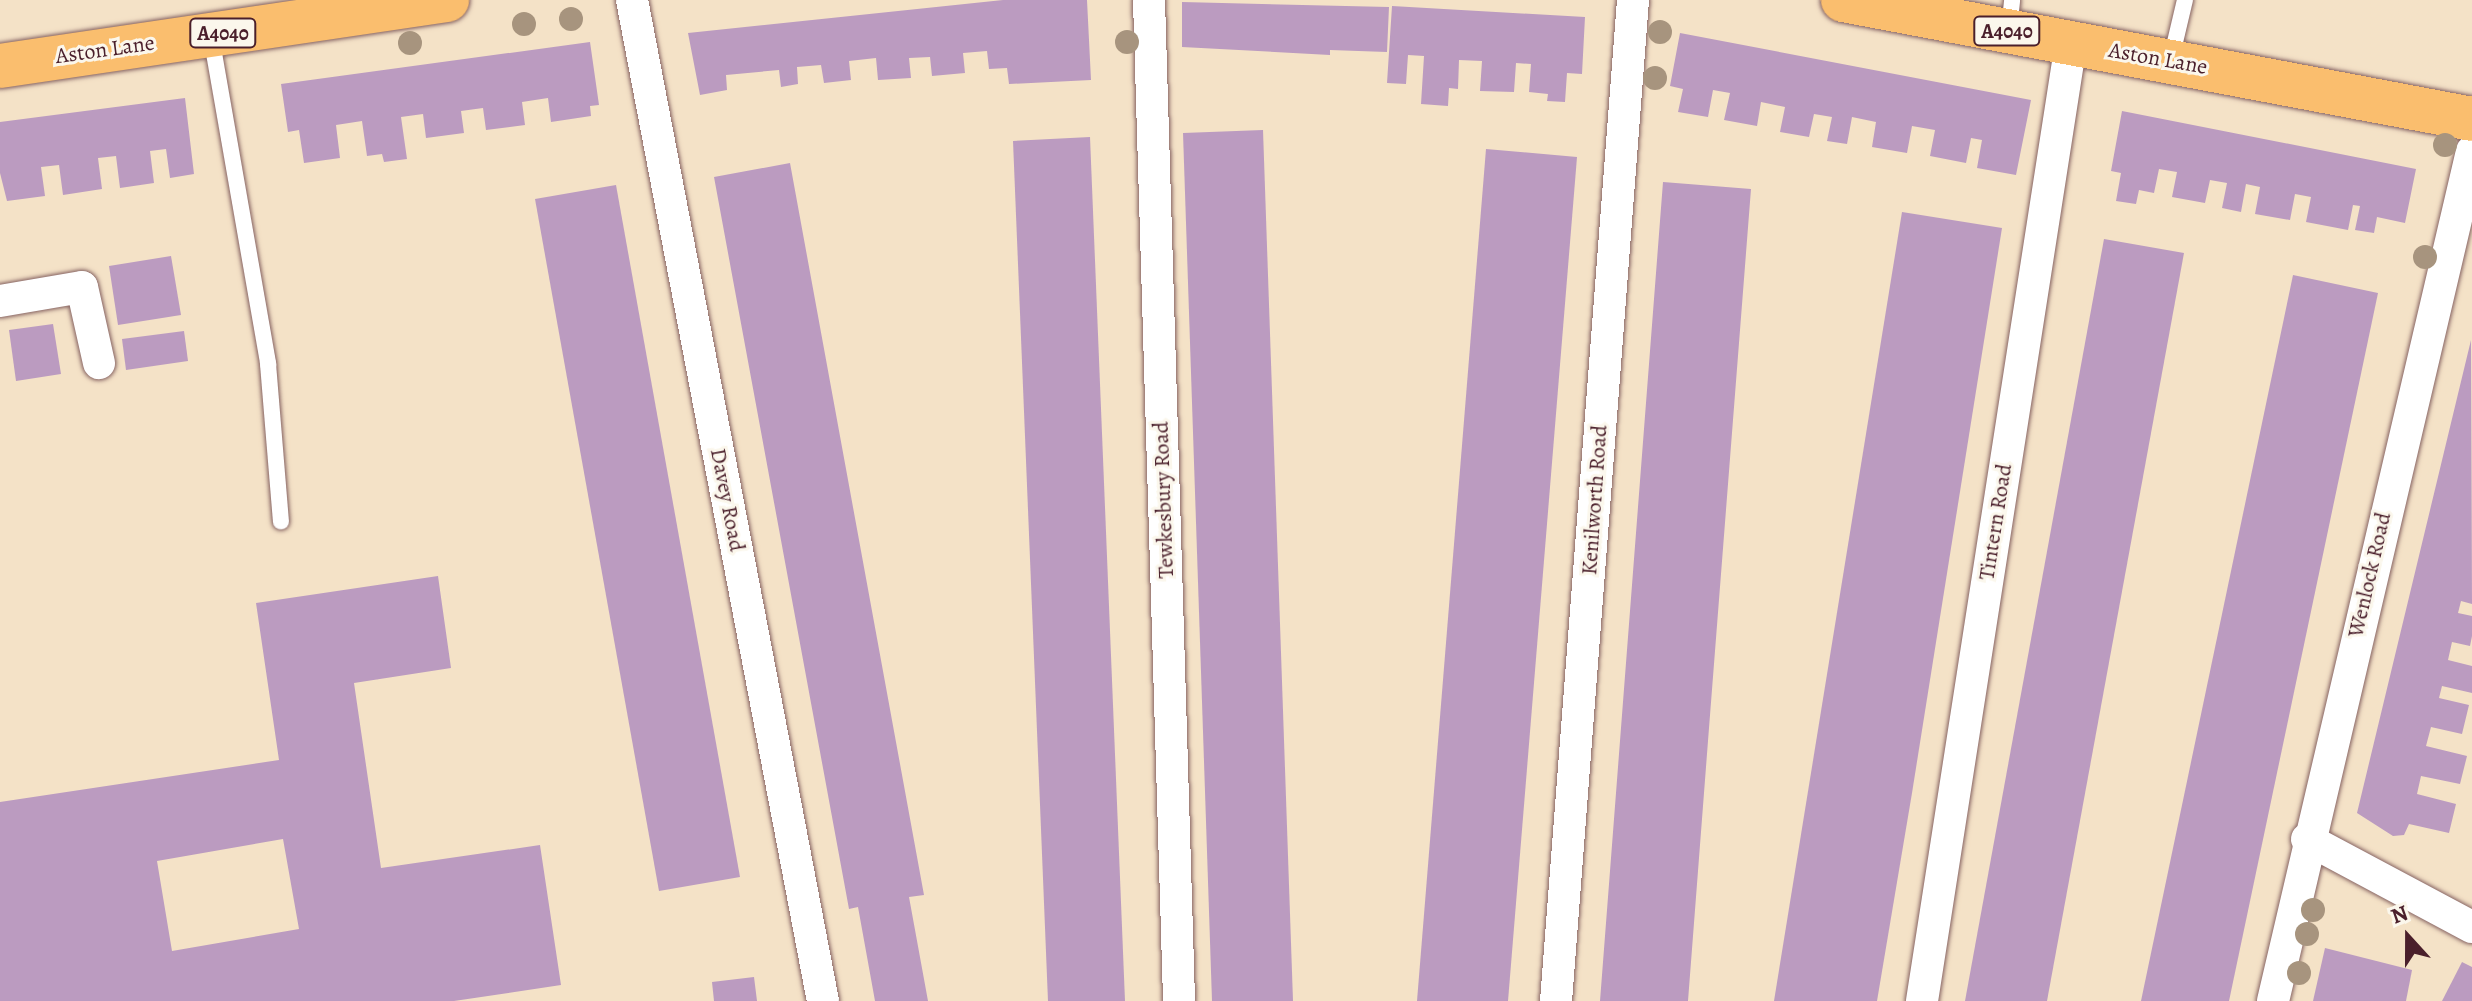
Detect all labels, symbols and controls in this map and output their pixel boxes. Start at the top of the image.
road number: A4040 [1973,15,2041,47]
road number: A4040 [189,17,257,49]
street label: Aston Lane [54,30,156,70]
street label: Aston Lane [2107,37,2209,81]
street label: Tewkesbury Road [1148,421,1180,579]
street label: Kenilworth Road [1577,424,1613,576]
street label: Davey Road [704,446,750,554]
street label: Tintern Road [1974,462,2018,582]
street label: Wenlock Road [2343,510,2397,640]
north arrow [2368,897,2448,977]
text: N [2387,898,2412,931]

